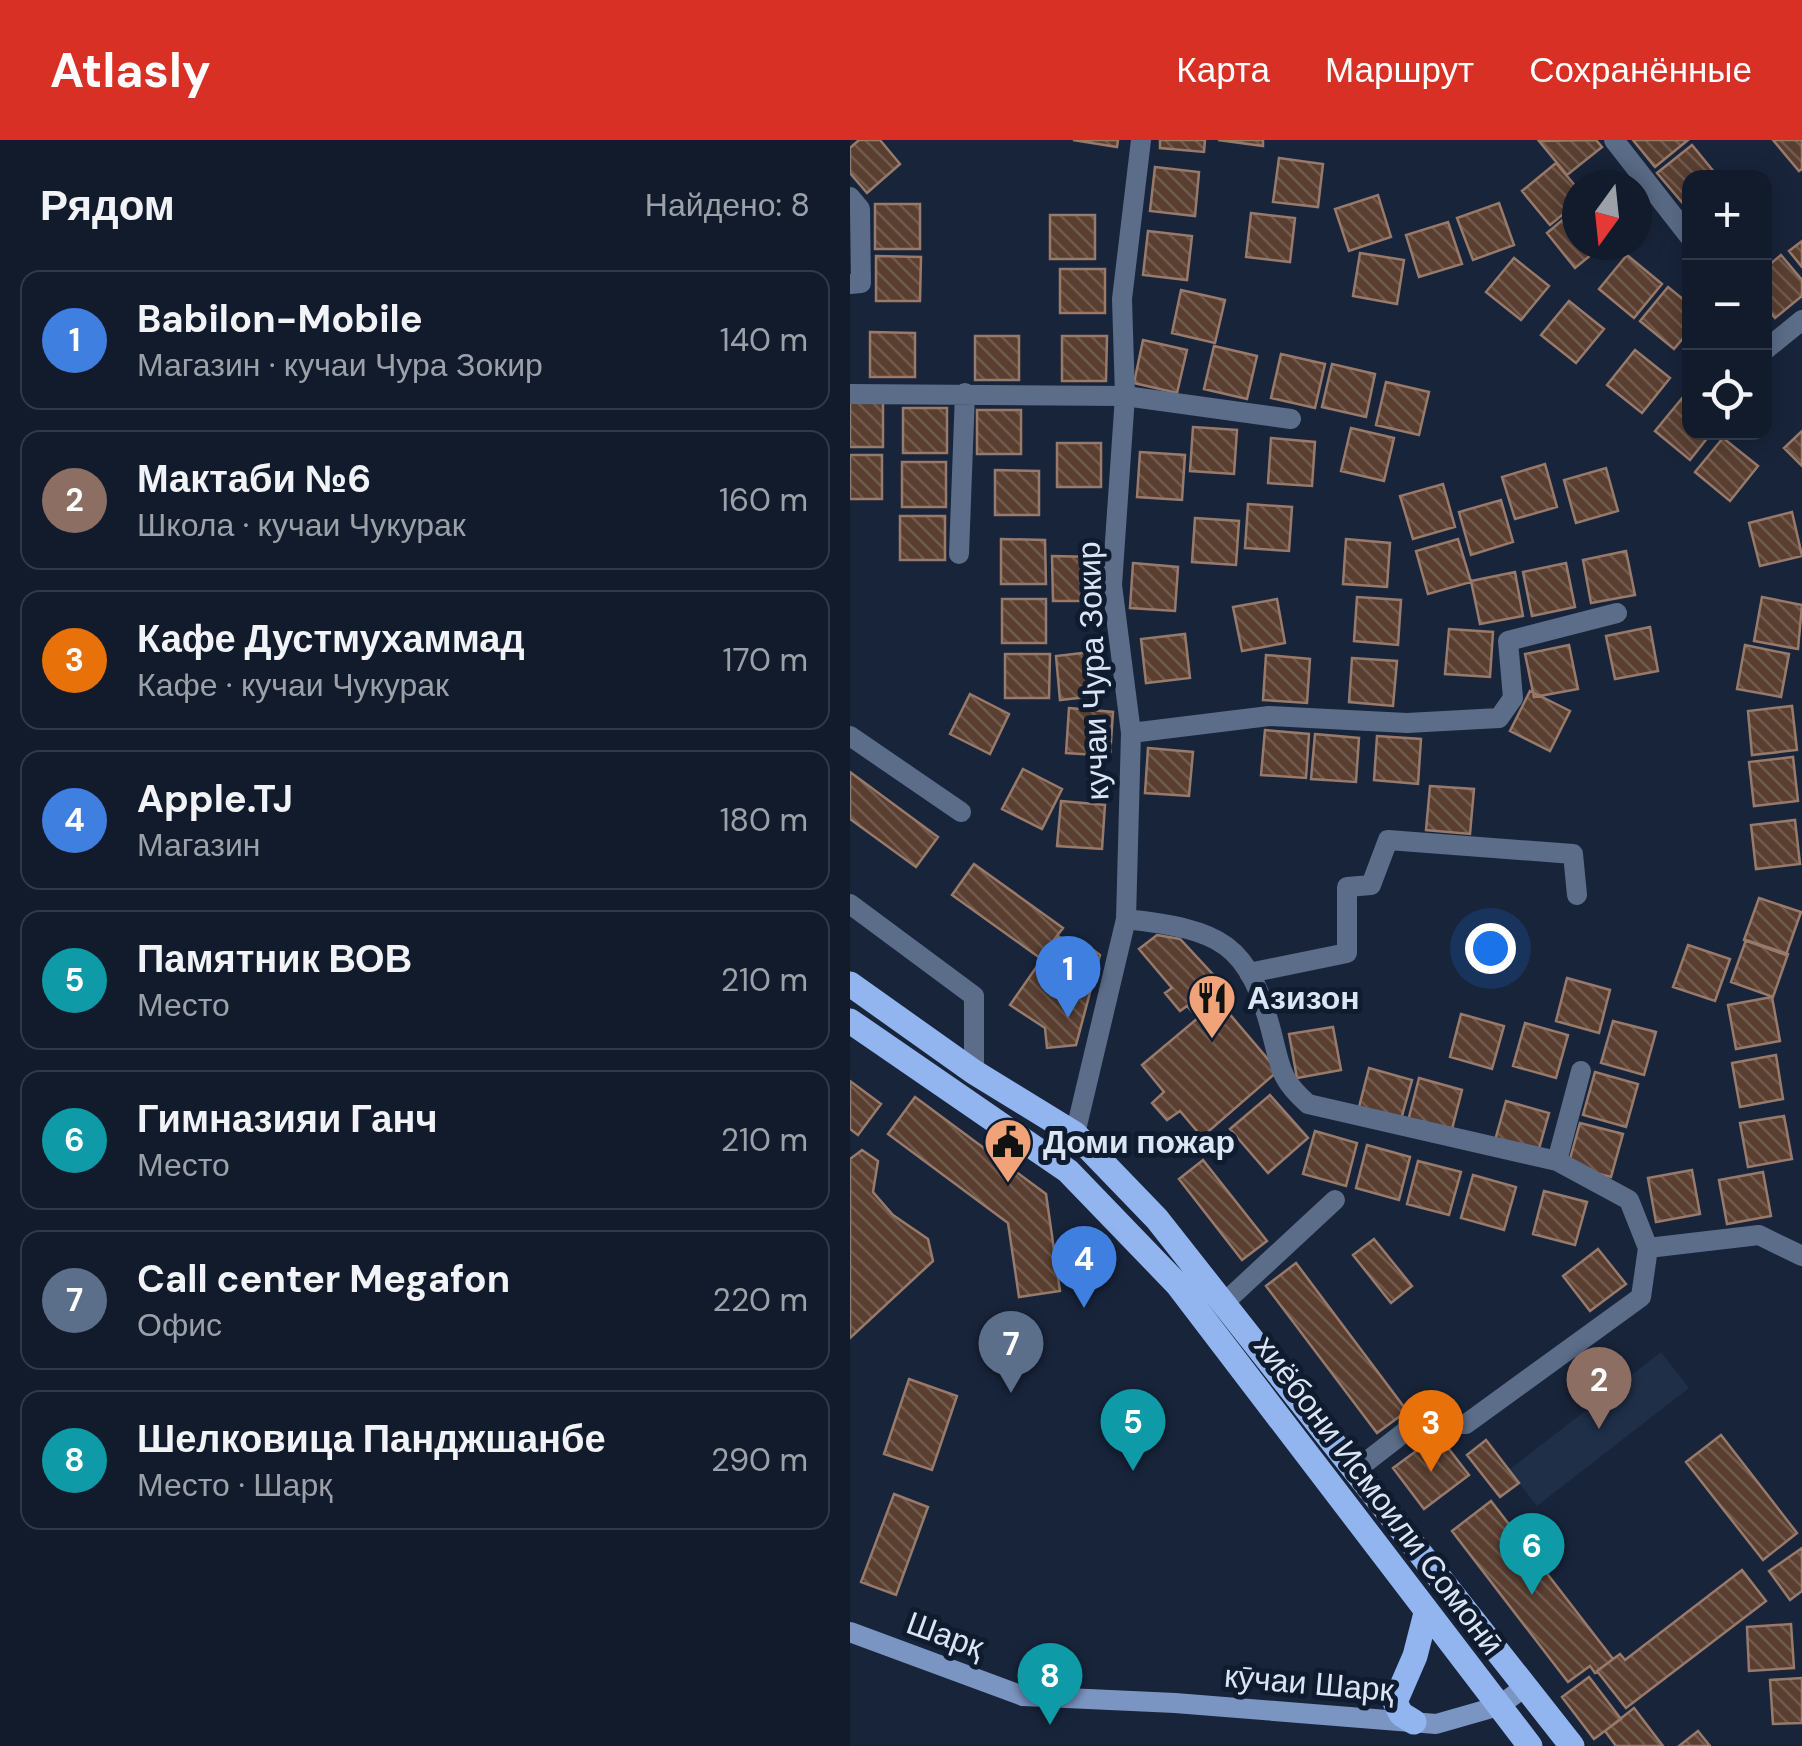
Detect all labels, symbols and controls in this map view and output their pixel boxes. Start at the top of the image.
text: Atlasly [50,39,211,102]
text: Карта [1176,47,1270,93]
text: Маршрут [1325,47,1474,93]
text: Сохранённые [1529,47,1752,93]
north arrow [1562,170,1652,260]
map controls [1682,170,1772,440]
button: + [1682,170,1772,260]
text: Рядом [40,178,175,233]
text: Найдено: 8 [645,184,810,226]
button: − [1682,260,1772,350]
text: Babilon-Mobile [137,294,423,344]
text: 1 [69,319,80,361]
text: 140 m [720,319,808,361]
text: Магазин · кучаи Чура Зокир [137,344,543,386]
button: locate [1682,350,1772,440]
text: Мактаби №6 [137,454,371,504]
text: 2 [65,479,84,521]
text: 160 m [719,479,808,521]
text: Школа · кучаи Чукурак [137,504,466,546]
street label: кучаи Чура Зокир [1067,541,1119,801]
text: Кафе Дустмухаммад [137,614,525,664]
text: 3 [65,639,84,681]
text: 170 m [722,639,808,681]
text: Кафе · кучаи Чукурак [137,664,449,706]
text: Apple.TJ [137,774,293,824]
text: 4 [64,799,85,841]
text: 180 m [720,799,808,841]
text: Магазин [137,824,260,866]
your location [1465,923,1516,974]
text: Памятник ВОВ [137,934,412,984]
pin: 1 [1036,936,1100,1018]
text: 5 [65,959,84,1001]
text: 210 m [721,959,808,1001]
restaurant icon: Азизон [1186,972,1238,1040]
place label: Азизон [1247,977,1360,1019]
text: Место [137,984,230,1026]
text: Гимназияи Ганч [137,1094,438,1144]
public building icon: Доми пожар [982,1116,1034,1184]
text: 6 [64,1119,85,1161]
text: 210 m [721,1119,808,1161]
place label: Доми пожар [1043,1121,1235,1163]
text: Место [137,1144,230,1186]
pin: 4 [1052,1226,1116,1308]
text: Call center Megafon [137,1254,510,1304]
text: 7 [66,1279,83,1321]
text: 220 m [713,1279,808,1321]
text: Офис [137,1304,222,1346]
pin: 7 [978,1310,1044,1393]
street label: хиёбони Исмоили Сомонӣ [1245,1327,1513,1663]
pin: 2 [1566,1346,1632,1429]
pin: 5 [1100,1388,1166,1471]
pin: 3 [1398,1390,1464,1472]
text: Шелковица Панджшанбе [137,1414,606,1464]
text: 8 [64,1439,85,1481]
text: 290 m [711,1439,808,1481]
text: Место · Шарқ [137,1464,332,1506]
pin: 6 [1500,1512,1564,1595]
street label: Шарқ [901,1602,990,1669]
pin: 8 [1018,1642,1082,1725]
street label: кӯчаи Шарқ [1223,1655,1396,1711]

